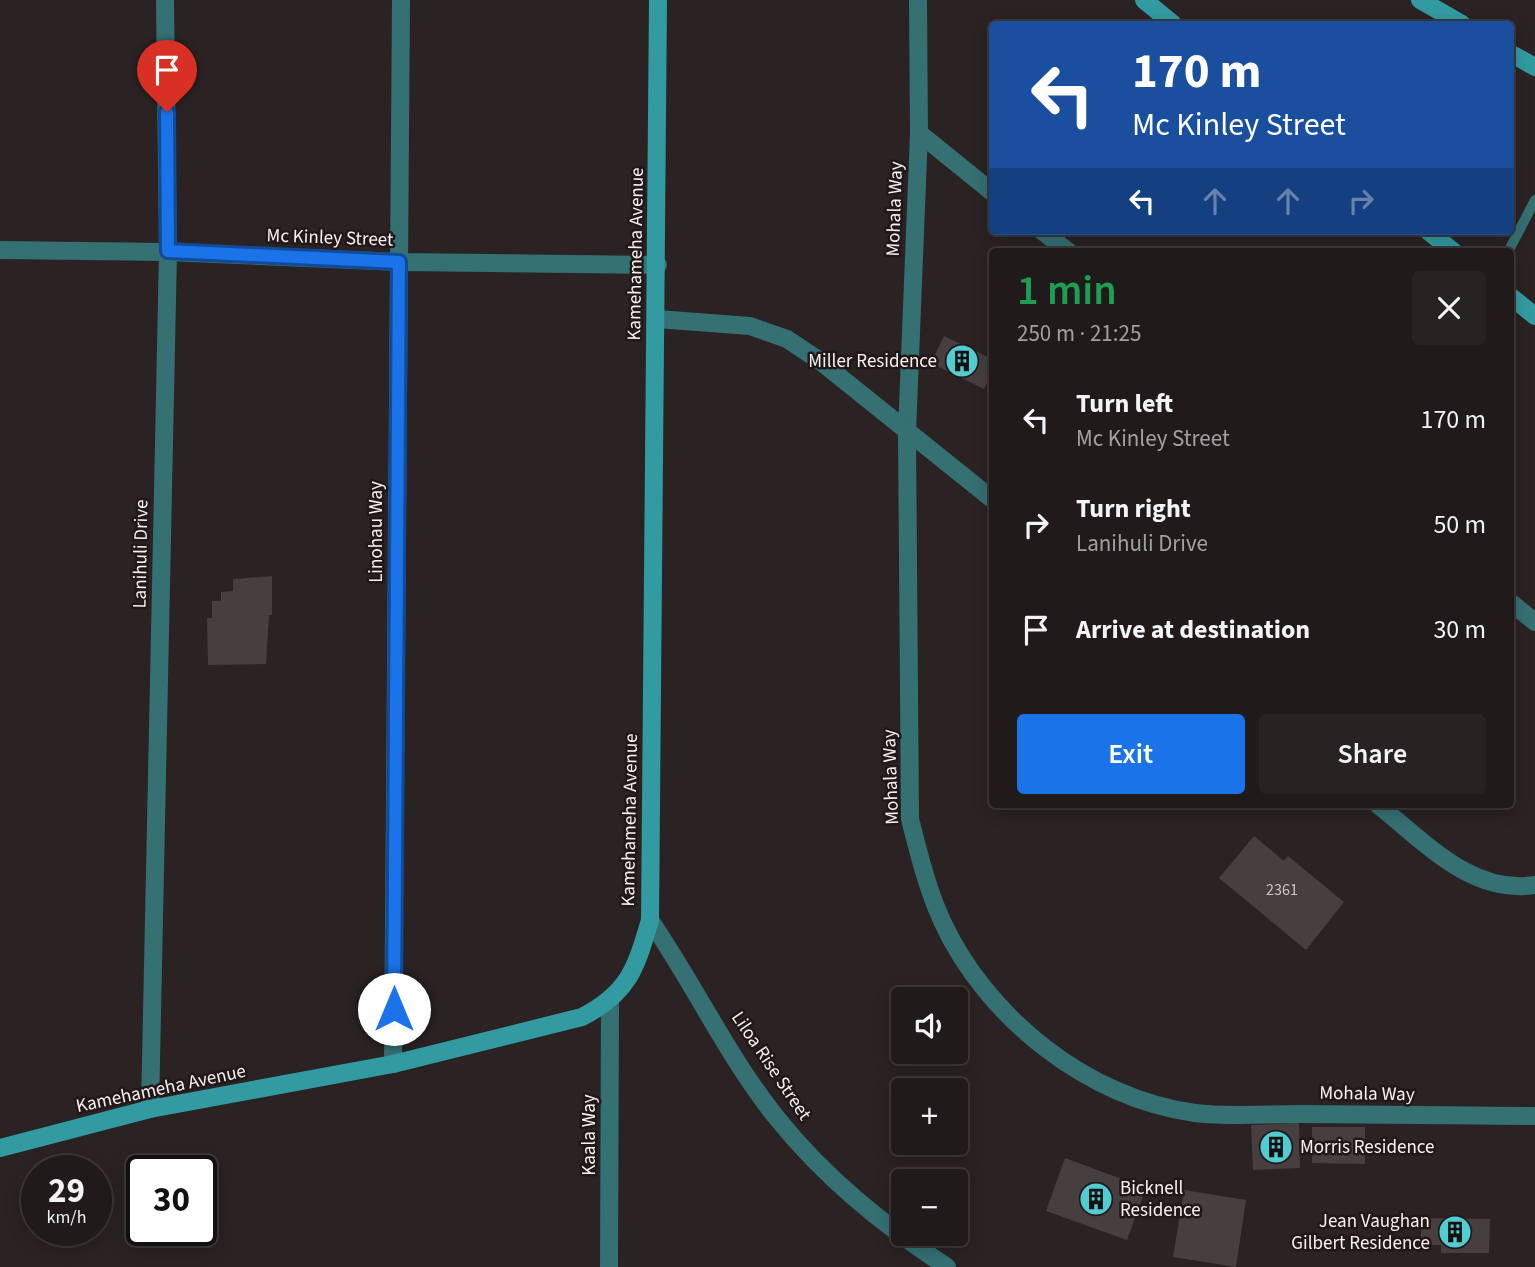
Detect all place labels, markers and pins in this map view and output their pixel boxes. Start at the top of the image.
pin [137,40,197,112]
building icon: Miller Residence [943,342,981,380]
place label: Miller Residence [808,348,937,375]
building icon: Morris Residence [1257,1128,1295,1166]
place label: Morris Residence [1300,1134,1434,1161]
place label: Bicknell Residence [1120,1175,1201,1224]
building icon: Bicknell Residence [1077,1180,1115,1218]
place label: Jean Vaughan Gilbert Residence [1291,1208,1430,1257]
building icon: Jean Vaughan Gilbert Residence [1436,1213,1474,1251]

